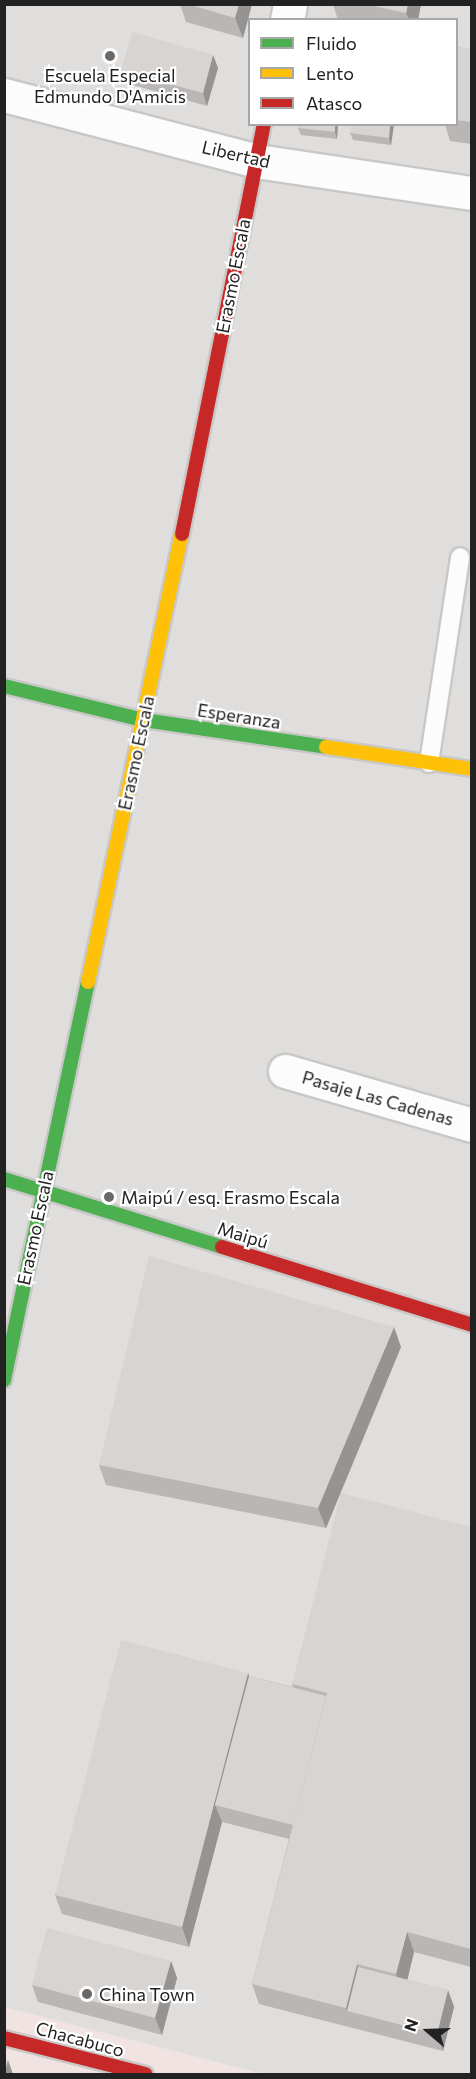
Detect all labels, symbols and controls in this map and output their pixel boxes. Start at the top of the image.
legend [248,18,458,126]
text: Fluido [306,32,357,54]
marker: Escuela Especial Edmundo D'Amicis [103,49,117,63]
text: Lento [306,62,354,84]
place label: Escuela Especial Edmundo D'Amicis [34,65,186,107]
text: Atasco [306,92,362,114]
street label: Libertad [200,136,272,172]
street label: Erasmo Escala [211,217,255,335]
street label: Erasmo Escala [113,694,159,812]
street label: Esperanza [196,699,282,733]
street label: Pasaje Las Cadenas [300,1066,456,1130]
street label: Erasmo Escala [12,1169,58,1287]
place label: Maipú / esq. Erasmo Escala [121,1186,340,1208]
marker: Maipú / esq. Erasmo Escala [102,1190,116,1204]
street label: Maipú [215,1217,271,1253]
place label: China Town [99,1983,195,2005]
marker: China Town [80,1987,94,2001]
north arrow [398,2001,458,2061]
text: N [400,2016,421,2034]
street label: Chacabuco [33,2017,127,2061]

